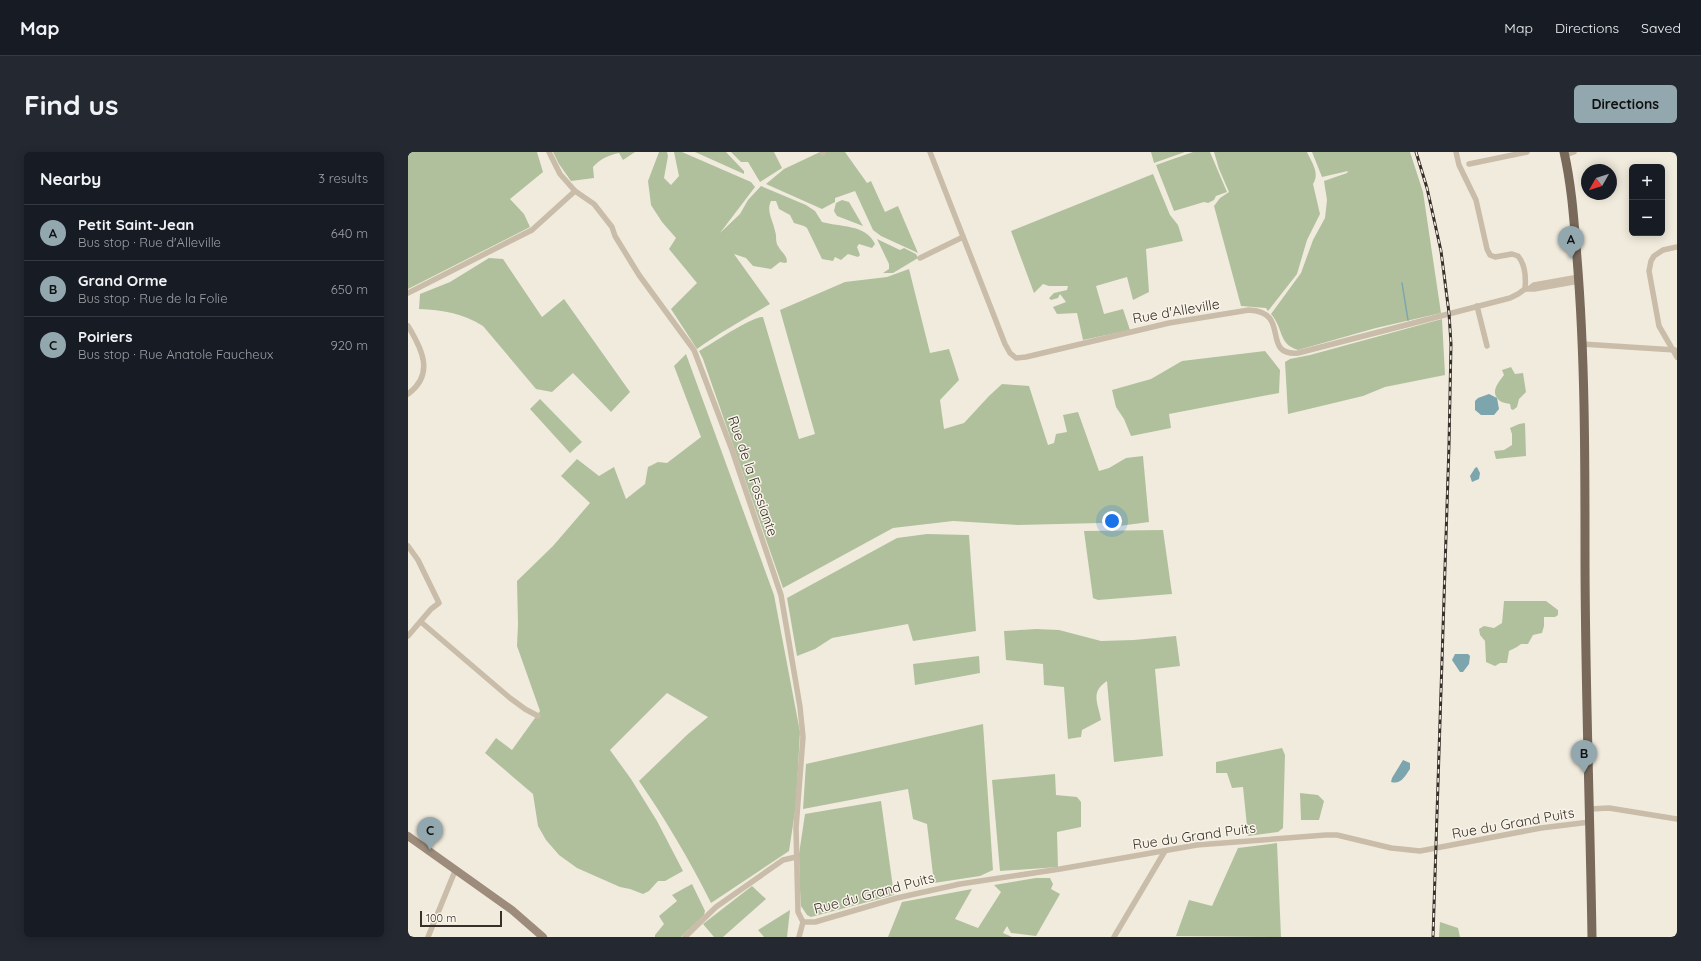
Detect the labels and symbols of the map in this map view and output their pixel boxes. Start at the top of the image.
north arrow [1581,164,1617,200]
pin: A [1558,226,1584,259]
street label: Rue d'Alleville [1131,294,1221,327]
street label: Rue de la Fossiante [724,413,782,539]
your location [1102,511,1122,531]
pin: B [1571,740,1597,773]
street label: Rue du Grand Puits [1450,803,1576,843]
pin: C [417,817,443,850]
street label: Rue du Grand Puits [1131,818,1257,854]
street label: Rue du Grand Puits [812,868,936,918]
scale bar [420,909,502,928]

